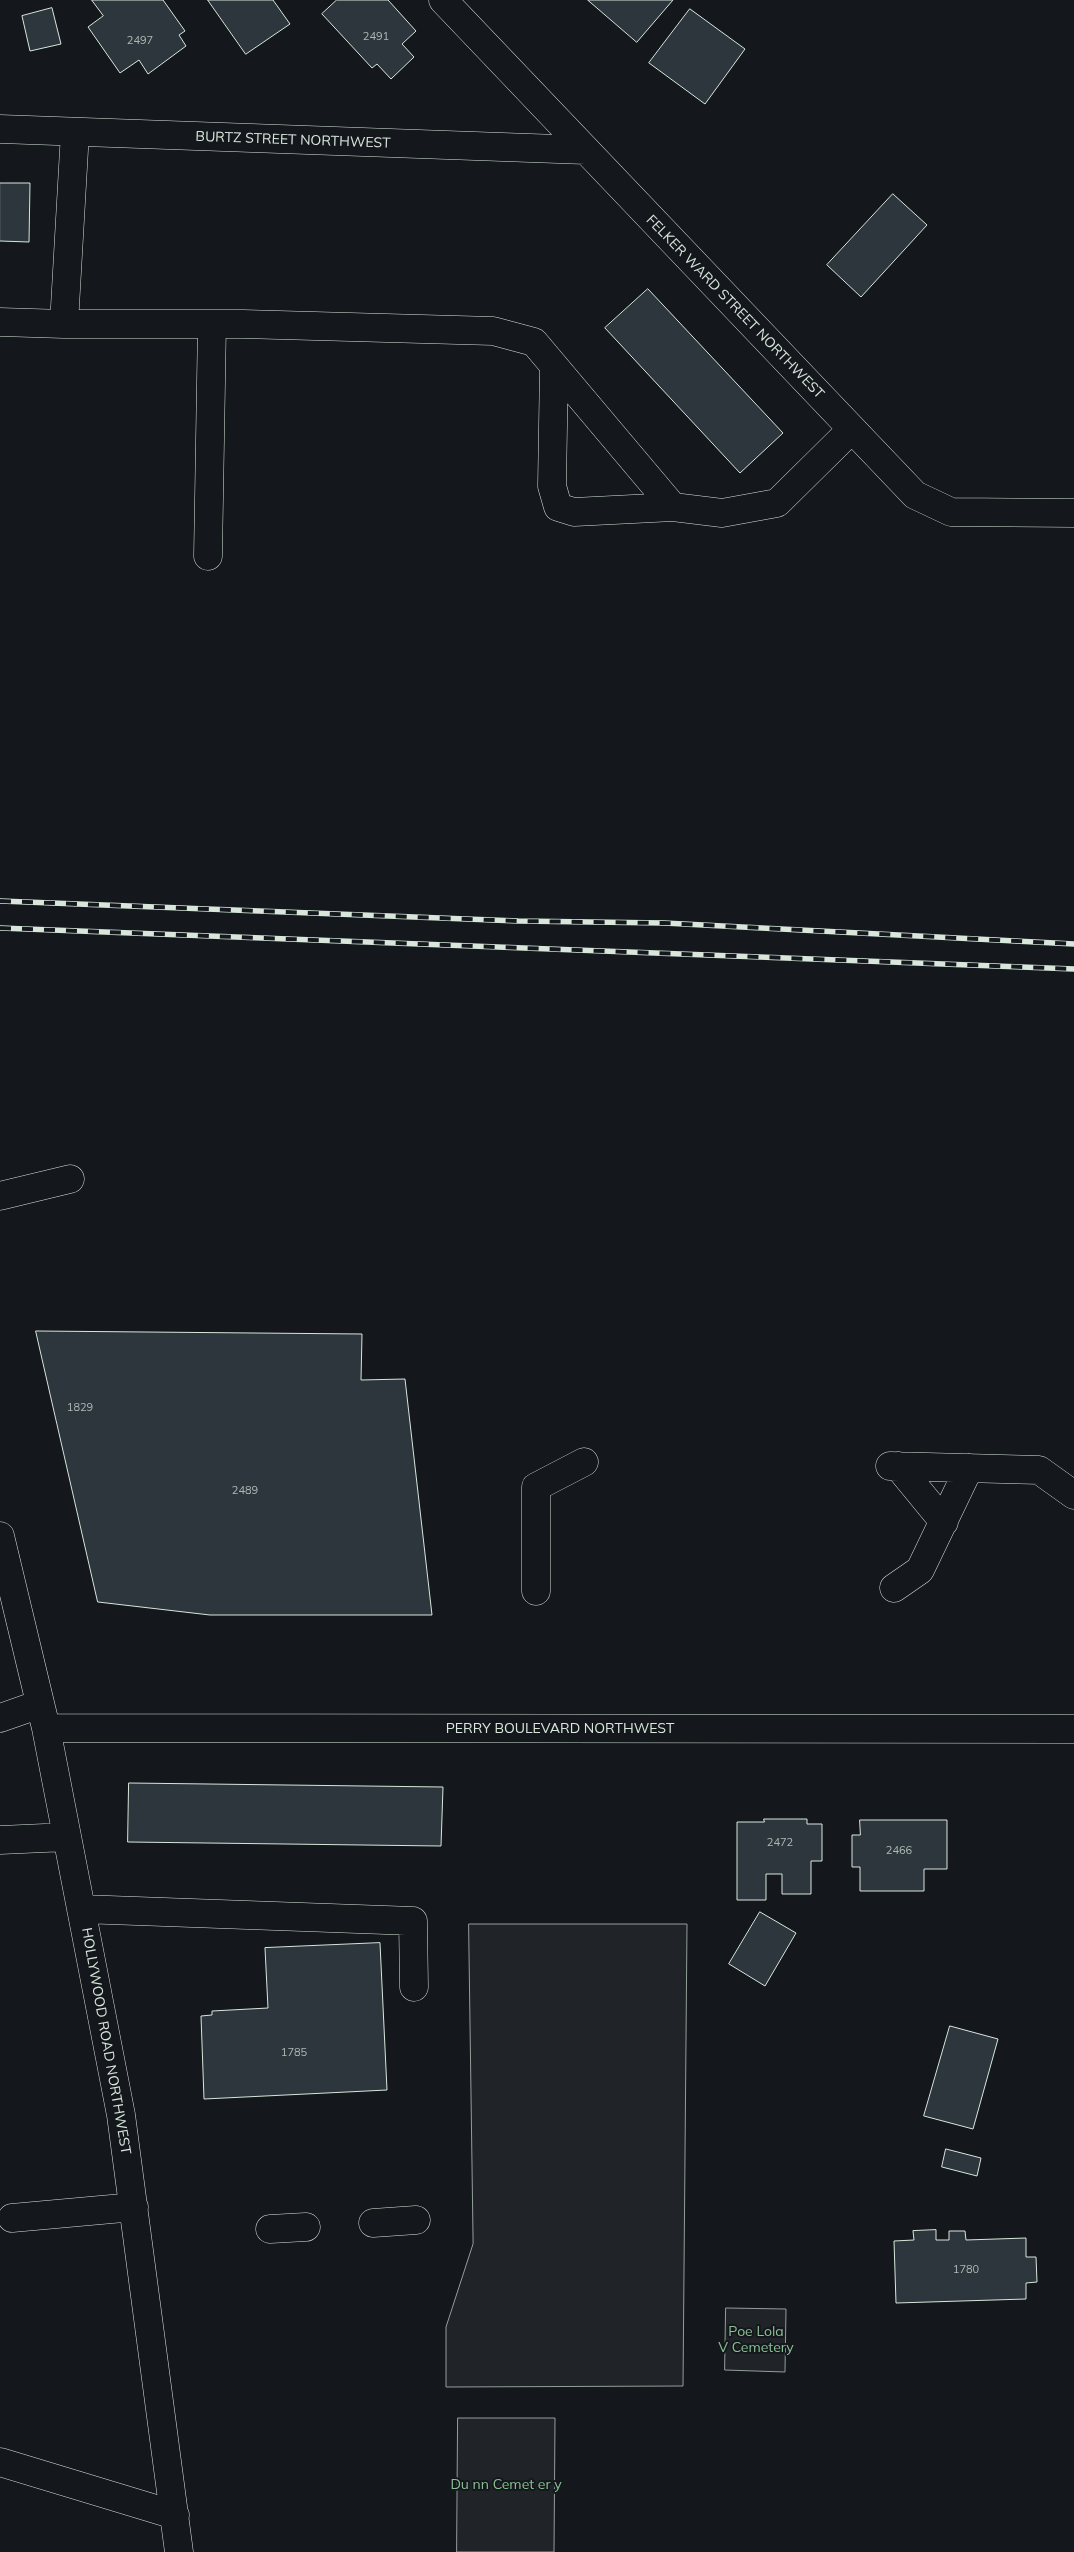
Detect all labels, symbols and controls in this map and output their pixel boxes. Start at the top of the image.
house number: 2491 [363,30,389,44]
house number: 2497 [127,34,153,48]
street label: BURTZ STREET NORTHWEST [195,128,391,152]
street label: FELKER WARD STREET NORTHWEST [643,212,827,402]
house number: 1829 [67,1401,93,1415]
house number: 2489 [232,1484,258,1498]
street label: PERRY BOULEVARD NORTHWEST [446,1721,674,1737]
house number: 2472 [767,1836,793,1850]
house number: 2466 [886,1844,912,1858]
street label: HOLLYWOOD ROAD NORTHWEST [78,1926,134,2156]
house number: 1785 [281,2046,307,2060]
house number: 1780 [953,2263,979,2277]
park label: Poe Lola V Cemetery [718,2324,794,2356]
park label: Du nn Cemet er y [450,2477,562,2493]

